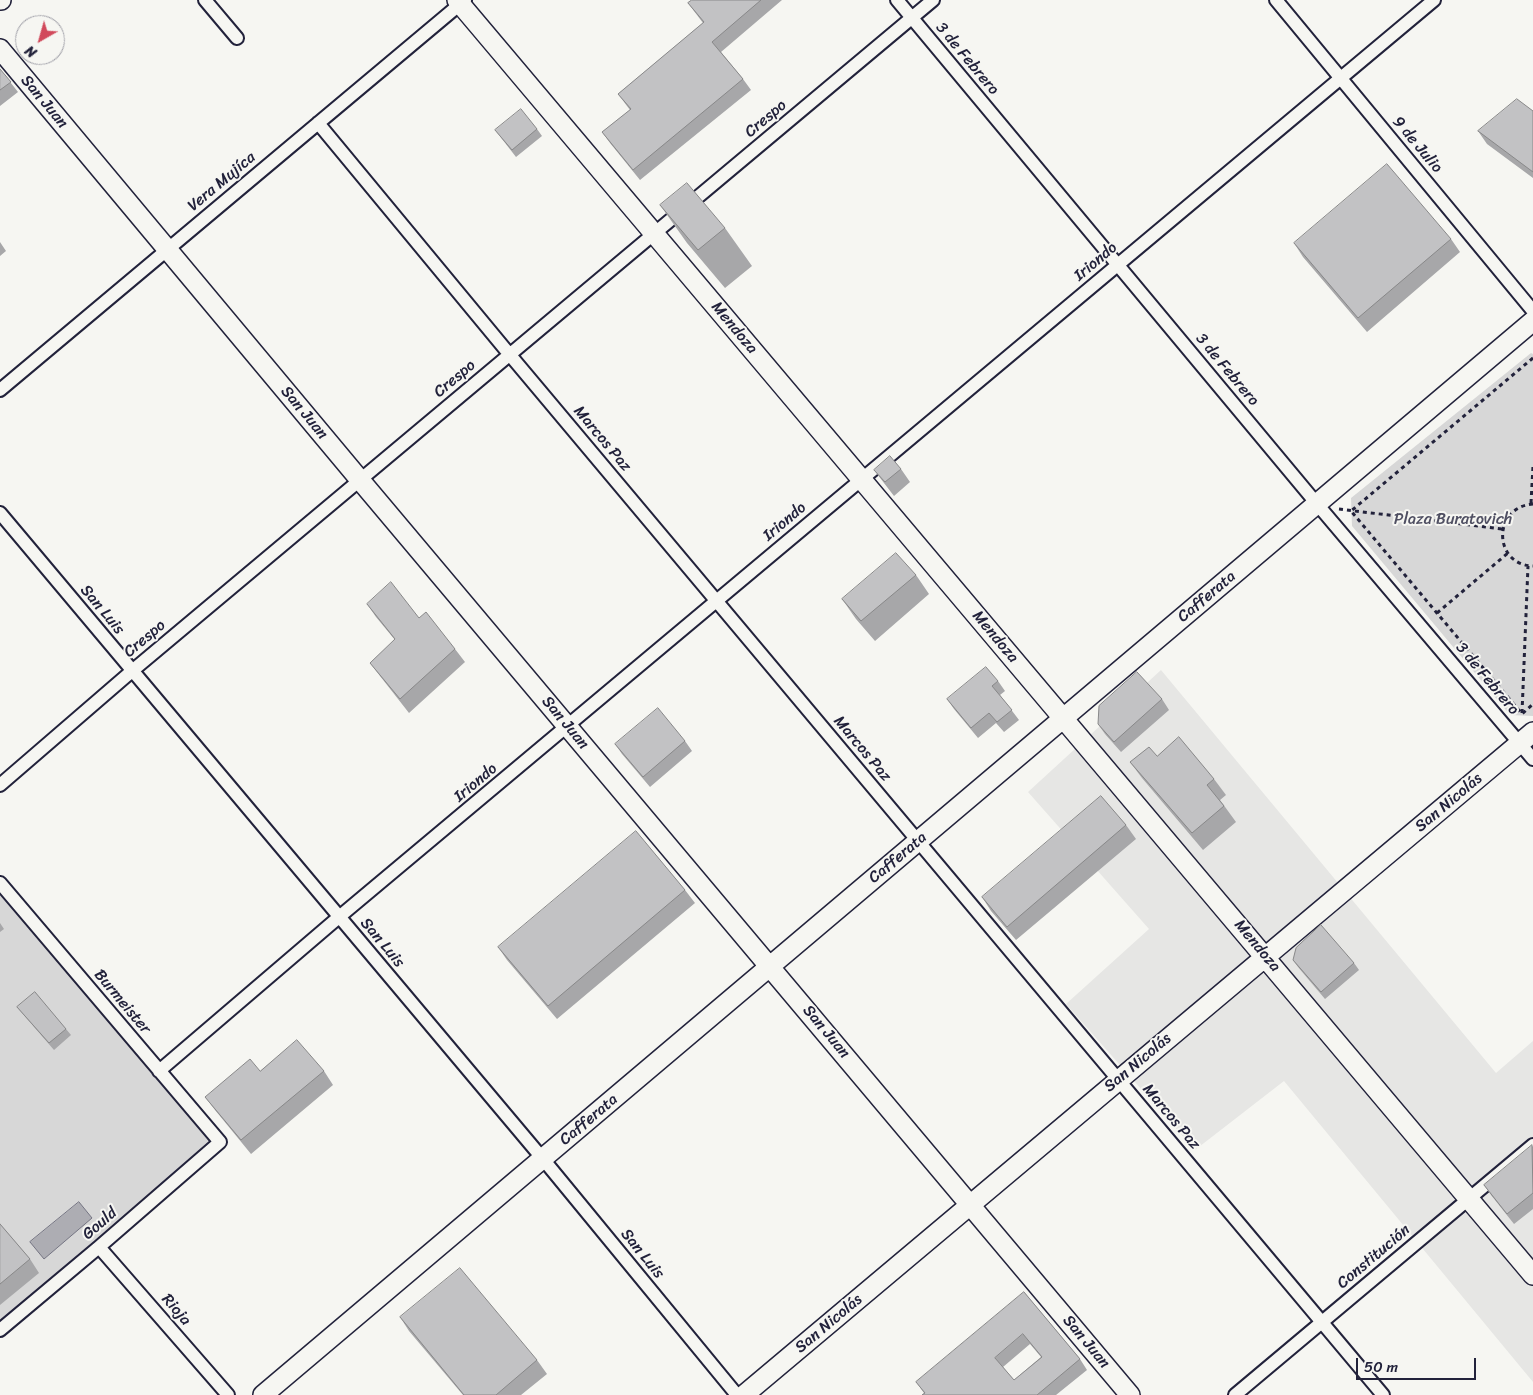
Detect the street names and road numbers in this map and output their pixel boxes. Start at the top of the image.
street label: 3 de Febrero [931,19,1003,99]
street label: San Juan [16,71,72,133]
street label: Crespo [741,96,791,142]
street label: 9 de Julio [1388,113,1446,177]
street label: Vera Mujíca [184,148,260,216]
street label: Iriondo [1071,238,1121,286]
street label: Mendoza [707,298,761,358]
street label: 3 de Febrero [1191,330,1263,410]
street label: Crespo [430,356,480,402]
street label: San Juan [276,382,332,444]
street label: Marcos Paz [569,402,635,476]
street label: Iriondo [760,498,810,546]
street label: Cafferata [1174,567,1240,627]
street label: San Luis [76,581,128,639]
street label: Mendoza [968,607,1022,667]
street label: Crespo [120,616,170,662]
street label: 3 de Febrero [1451,639,1523,719]
street label: San Juan [537,692,593,754]
street label: Marcos Paz [829,712,895,786]
street label: Iriondo [451,759,501,807]
street label: San Nicolás [1412,769,1486,837]
street label: Cafferata [865,828,931,888]
street label: San Luis [356,914,408,972]
street label: Mendoza [1230,916,1284,976]
street label: Burmeister [89,966,155,1038]
street label: San Juan [798,1001,854,1063]
street label: San Nicolás [1101,1029,1175,1097]
street label: Marcos Paz [1138,1080,1204,1154]
street label: Cafferata [556,1090,622,1150]
street label: Gould [79,1204,121,1244]
street label: Constitución [1333,1221,1415,1293]
street label: San Luis [616,1225,668,1283]
street label: Rioja [157,1290,195,1330]
street label: San Nicolás [792,1290,866,1358]
street label: San Juan [1058,1311,1114,1373]

